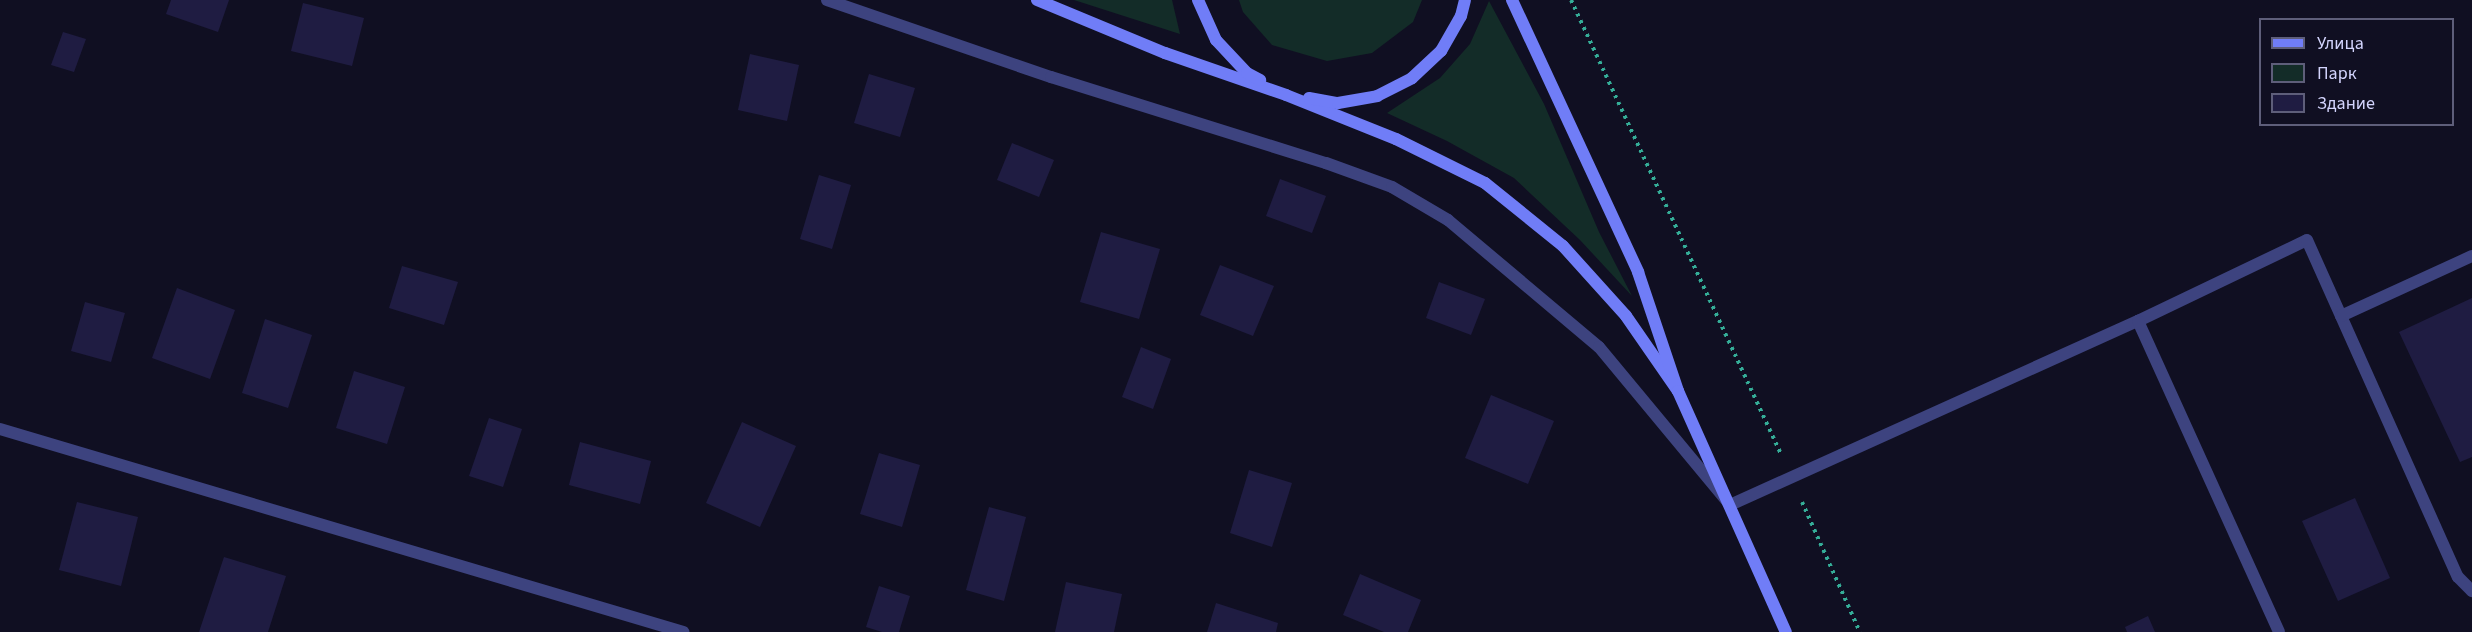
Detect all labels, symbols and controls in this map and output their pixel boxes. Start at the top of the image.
legend [2259,18,2454,126]
text: Улица [2317,31,2364,56]
text: Парк [2317,61,2357,86]
text: Здание [2317,91,2375,116]

